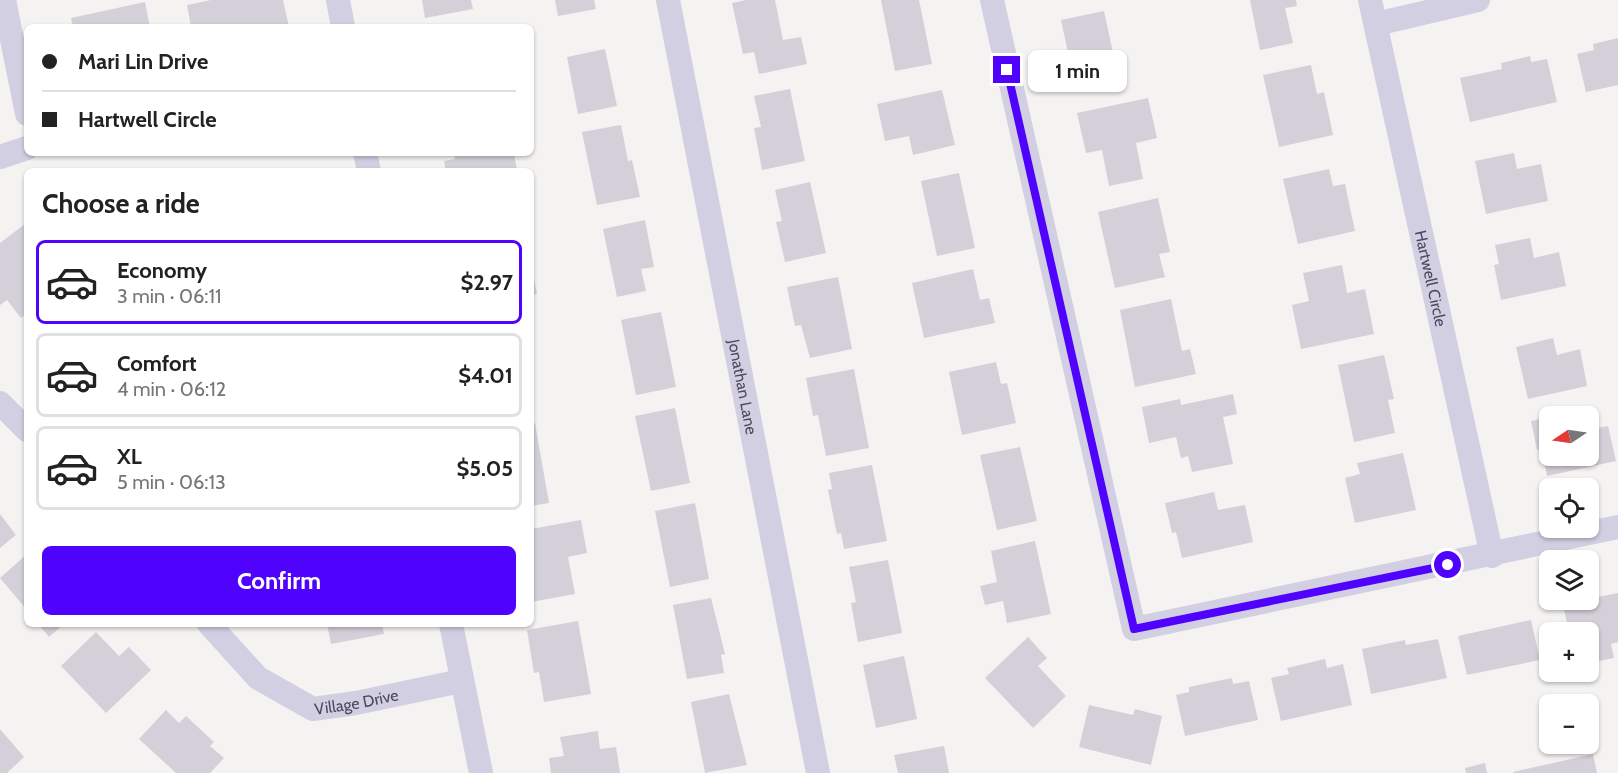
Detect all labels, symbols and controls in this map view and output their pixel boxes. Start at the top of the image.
text: Mari Lin Drive [78,48,208,75]
callout: 1 min [1028,49,1127,91]
route end [993,56,1020,83]
text: 1 min [1055,59,1100,83]
text: Hartwell Circle [78,106,217,133]
text: Choose a ride [42,187,200,220]
street label: Hartwell Circle [1411,228,1451,328]
icon: car [45,255,99,309]
text: Economy [117,257,207,284]
text: $2.97 [460,269,513,296]
text: 3 min · 06:11 [117,284,222,308]
street label: Jonathan Lane [724,337,762,436]
icon: car [45,348,99,402]
text: Comfort [117,350,196,377]
text: $4.01 [458,362,513,389]
text: 4 min · 06:12 [117,377,226,401]
north arrow [1539,406,1599,466]
map controls [1539,406,1599,754]
icon: car [45,441,99,495]
text: XL [117,443,142,470]
text: $5.05 [456,455,513,482]
text: 5 min · 06:13 [117,470,226,494]
button: locate [1539,478,1599,538]
button: Confirm [42,546,516,615]
button: layers [1539,550,1599,610]
route start [1434,551,1461,578]
button: + [1539,622,1599,682]
street label: Village Drive [313,685,400,718]
button: − [1539,694,1599,754]

